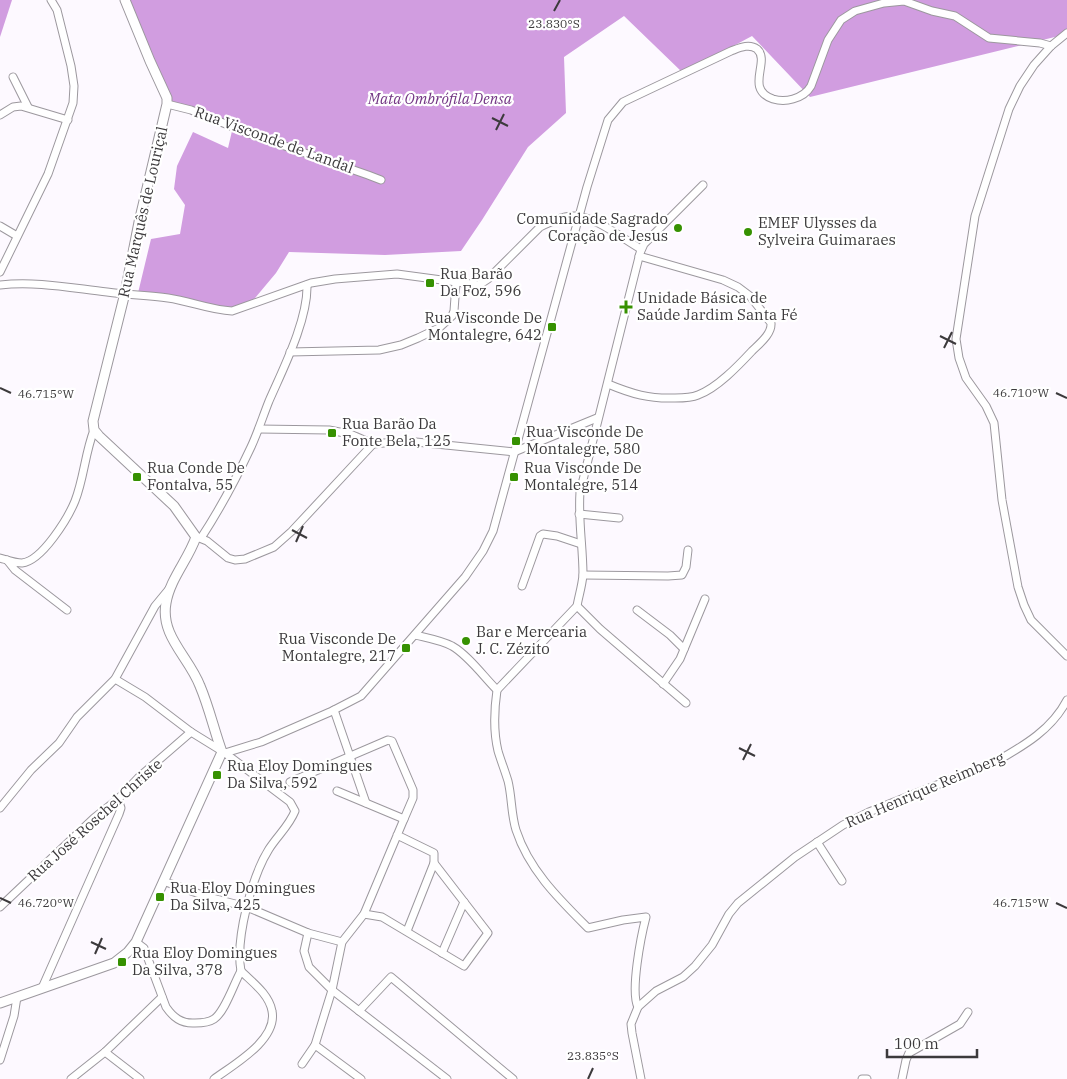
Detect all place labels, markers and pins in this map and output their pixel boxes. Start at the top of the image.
place label: Comunidade Sagrado Coração de Jesus [517,209,668,245]
place label: EMEF Ulysses da Sylveira Guimaraes [758,213,896,249]
marker: Comunidade Sagrado Coração de Jesus [672,222,684,234]
marker: EMEF Ulysses da Sylveira Guimaraes [742,226,754,238]
place label: Rua Barão Da Foz, 596 [440,264,521,300]
marker: Rua Barão Da Foz, 596 [424,277,436,289]
place label: Unidade Básica de Saúde Jardim Santa Fé [637,288,798,324]
marker: Unidade Básica de Saúde Jardim Santa Fé [619,300,633,314]
place label: Rua Visconde De Montalegre, 642 [424,308,542,344]
marker: Rua Visconde De Montalegre, 642 [546,321,558,333]
place label: Rua Barão Da Fonte Bela, 125 [342,414,451,450]
place label: Rua Visconde De Montalegre, 580 [526,422,644,458]
marker: Rua Barão Da Fonte Bela, 125 [326,427,338,439]
marker: Rua Visconde De Montalegre, 580 [510,435,522,447]
place label: Rua Conde De Fontalva, 55 [147,458,245,494]
place label: Rua Visconde De Montalegre, 514 [524,458,642,494]
marker: Rua Conde De Fontalva, 55 [131,471,143,483]
marker: Rua Visconde De Montalegre, 514 [508,471,520,483]
place label: Bar e Mercearia J. C. Zézito [476,622,587,658]
place label: Rua Visconde De Montalegre, 217 [278,629,396,665]
marker: Bar e Mercearia J. C. Zézito [460,635,472,647]
marker: Rua Visconde De Montalegre, 217 [400,642,412,654]
place label: Rua Eloy Domingues Da Silva, 592 [227,756,372,792]
marker: Rua Eloy Domingues Da Silva, 592 [211,769,223,781]
place label: Rua Eloy Domingues Da Silva, 425 [170,878,315,914]
marker: Rua Eloy Domingues Da Silva, 425 [154,891,166,903]
place label: Rua Eloy Domingues Da Silva, 378 [132,943,277,979]
marker: Rua Eloy Domingues Da Silva, 378 [116,956,128,968]

